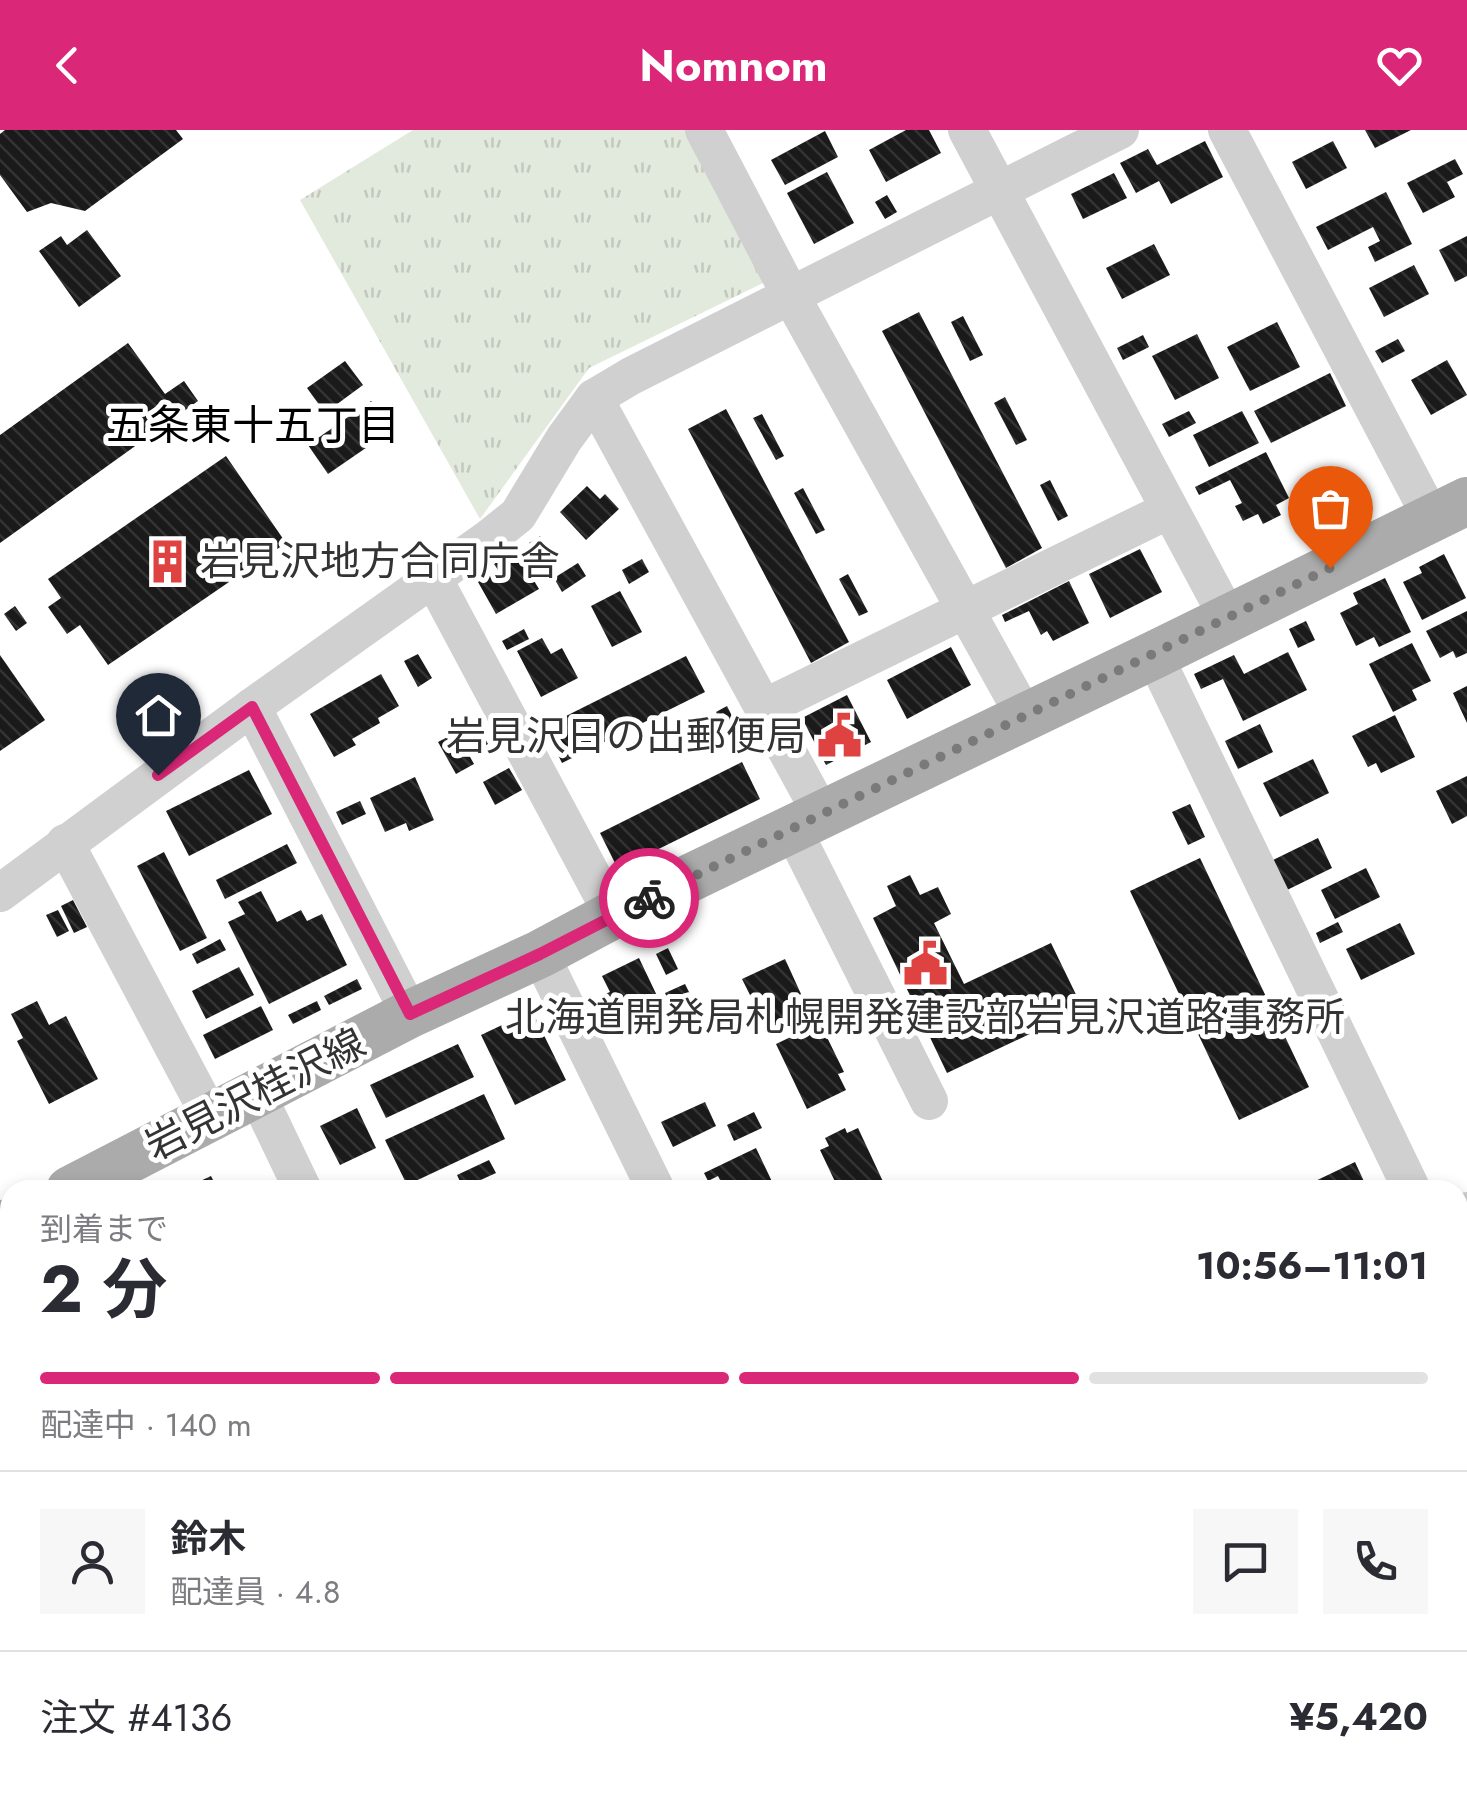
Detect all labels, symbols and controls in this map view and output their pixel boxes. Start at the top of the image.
text: Nomnom [639,33,828,98]
icon: back [40,38,95,93]
icon: heart [1372,38,1427,93]
district label: 五条東十五丁目 [106,395,400,456]
pin [1288,466,1373,569]
icon: bag [1303,481,1358,536]
place label: 岩見沢地方合同庁舎 [200,532,560,590]
building icon: 岩見沢地方合同庁舎 [143,537,191,585]
pin [116,673,201,776]
icon: home [131,688,186,743]
place label: 岩見沢日の出郵便局 [446,707,806,765]
public building icon: 岩見沢日の出郵便局 [815,712,863,760]
courier [599,848,699,948]
icon: bike [622,871,677,926]
public building icon: 北海道開発局札幌開発建設部岩見沢道路事務所 [901,940,949,988]
place label: 北海道開発局札幌開発建設部岩見沢道路事務所 [505,988,1345,1046]
street label: 岩見沢桂沢線 [135,1014,375,1174]
text: 到着まで [40,1206,168,1252]
text: 10:56–11:01 [1196,1238,1428,1293]
text: 2 分 [40,1242,167,1336]
text: 配達中 · 140 m [40,1402,252,1448]
button: person [40,1509,145,1614]
button: chat [1193,1509,1298,1614]
button: phone [1323,1509,1428,1614]
text: 鈴木 [170,1511,246,1566]
text: 配達員 · 4.8 [170,1569,341,1615]
text: ¥5,420 [1289,1689,1428,1744]
text: 注文 #4136 [40,1690,232,1745]

